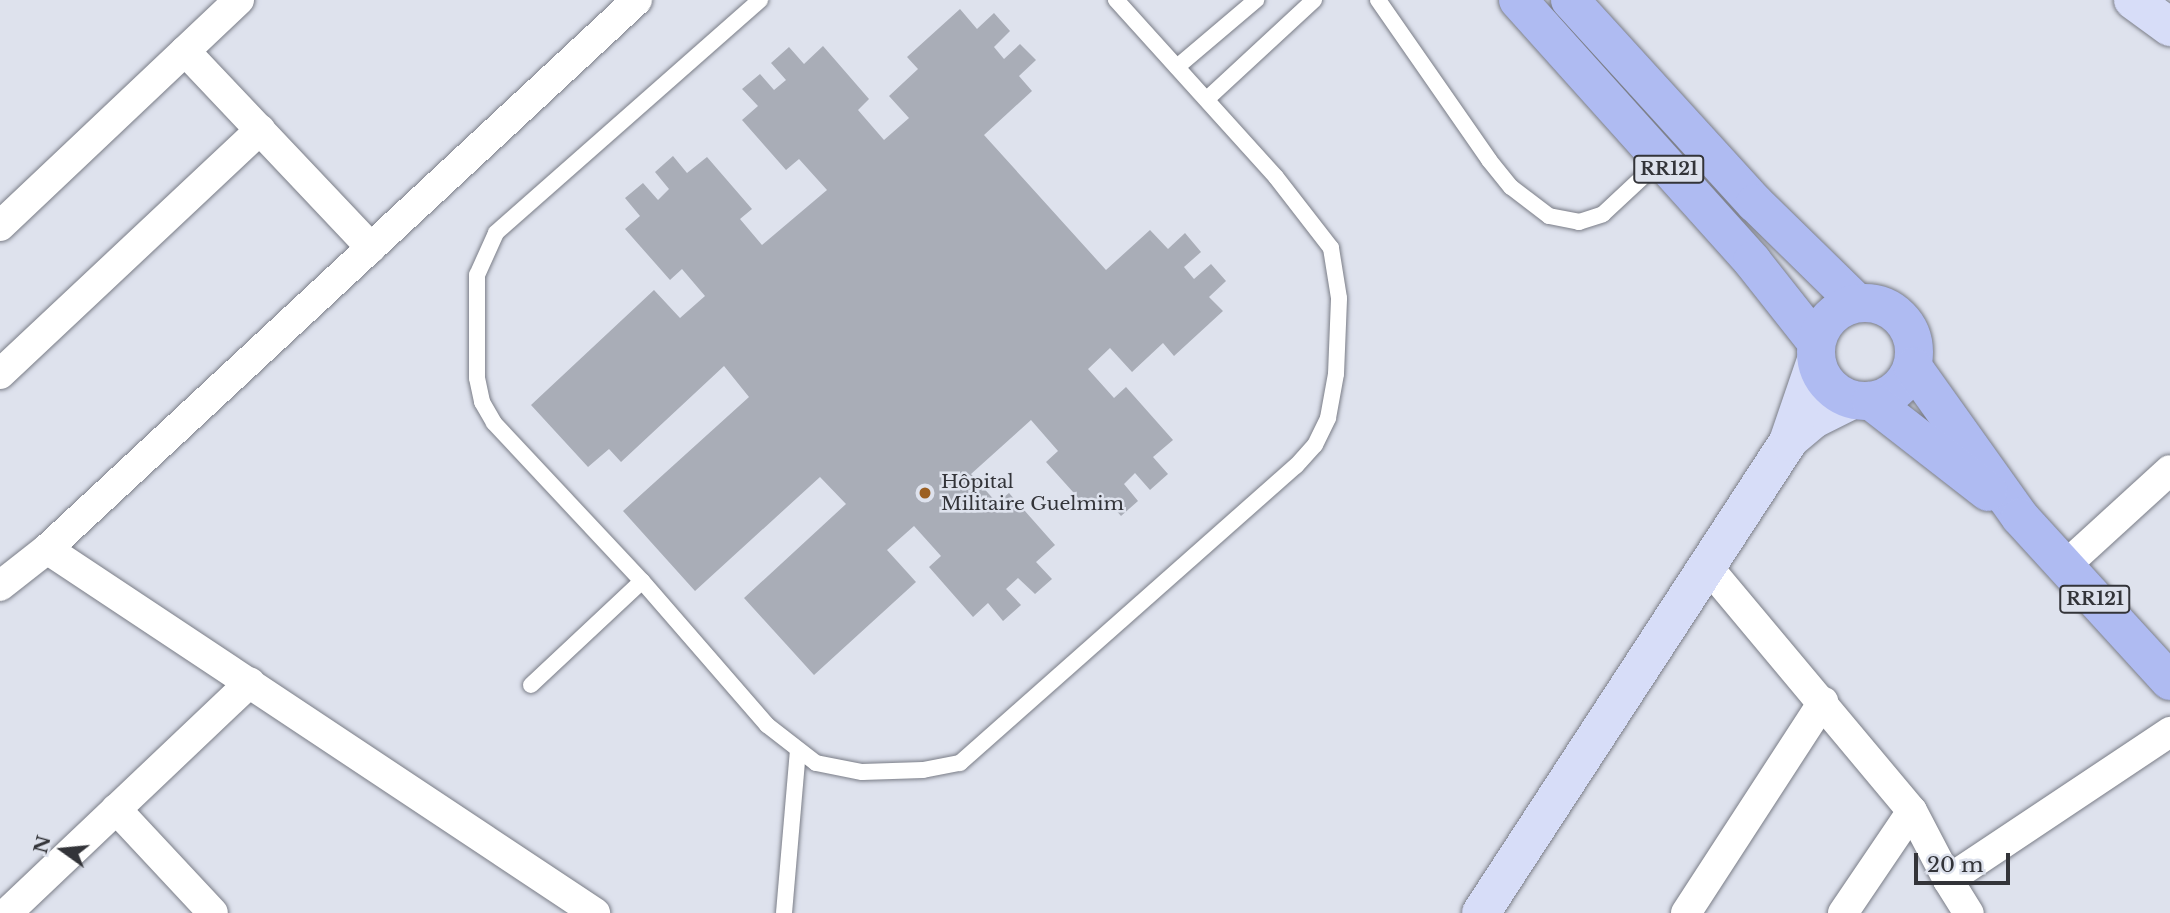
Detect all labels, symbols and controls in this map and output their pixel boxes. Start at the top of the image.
road number: RR121 [1632,154,1706,184]
place label: Hôpital Militaire Guelmim [941,471,1124,515]
marker: Hôpital Militaire Guelmim [915,483,935,503]
road number: RR121 [2058,584,2132,614]
north arrow [28,815,98,885]
text: N [29,833,56,856]
scale bar [1918,839,2014,883]
text: 20 m [1927,852,1984,878]

